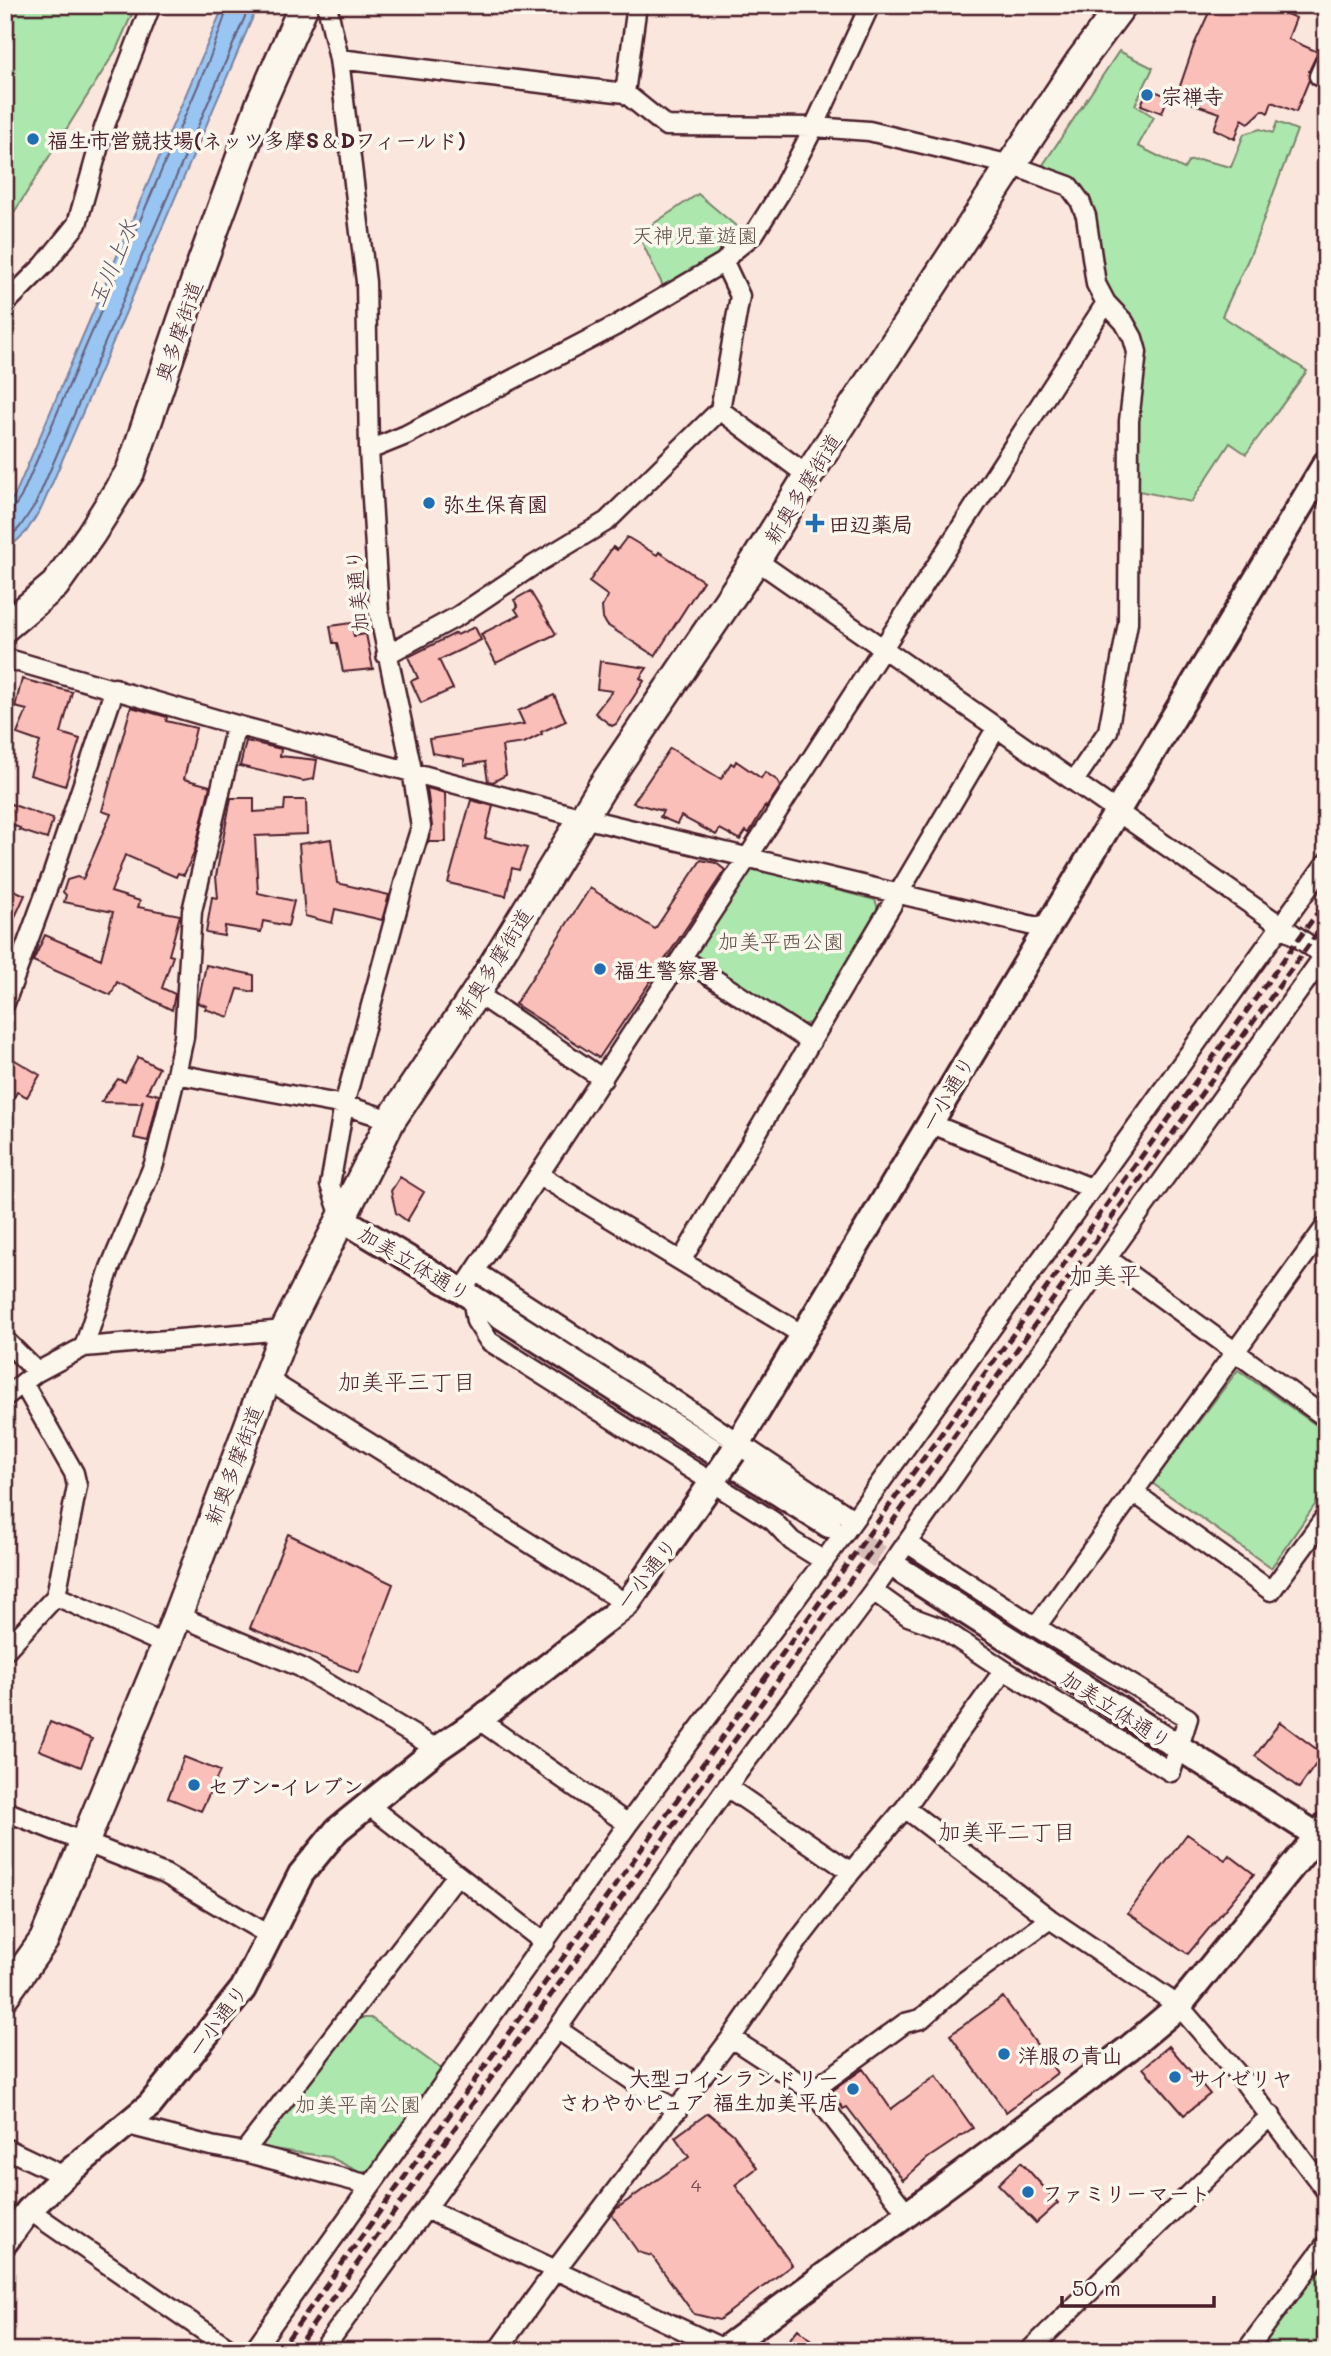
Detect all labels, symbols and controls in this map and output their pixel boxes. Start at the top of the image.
place label: 宗禅寺 [1161,82,1224,109]
marker: 宗禅寺 [1139,87,1155,103]
place label: 福生市営競技場(ネッツ多摩S＆Dフィールド) [47,126,466,153]
marker: 福生市営競技場(ネッツ多摩S＆Dフィールド) [25,131,41,147]
water label: 玉川上水 [80,215,144,311]
park label: 天神児童遊園 [632,221,758,248]
street label: 奥多摩街道 [148,277,208,385]
street label: 新奥多摩街道 [757,427,847,549]
place label: 弥生保育園 [443,490,548,517]
marker: 弥生保育園 [421,495,437,511]
place label: 田辺薬局 [829,510,913,537]
marker: 田辺薬局 [807,515,823,531]
street label: 加美通り [339,548,373,634]
street label: 新奥多摩街道 [448,902,538,1024]
park label: 加美平西公園 [718,927,844,954]
place label: 福生警察署 [614,956,719,983]
marker: 福生警察署 [592,961,608,977]
street label: 一小通り [914,1050,980,1136]
street label: 加美立体通り [354,1219,476,1307]
district label: 加美平 [1069,1259,1141,1290]
district label: 加美平三丁目 [338,1366,476,1396]
street label: 新奥多摩街道 [198,1401,268,1529]
street label: 一小通り [610,1532,682,1614]
street label: 加美立体通り [1057,1663,1177,1755]
place label: セブン-イレブン [208,1772,364,1799]
marker: セブン-イレブン [186,1777,202,1793]
district label: 加美平二丁目 [938,1816,1076,1846]
street label: 一小通り [181,1978,253,2062]
place label: 洋服の青山 [1018,2041,1123,2068]
marker: 洋服の青山 [996,2046,1012,2062]
place label: 大型コインランドリー さわやかピュア 福生加美平店 [559,2064,839,2115]
place label: サイゼリヤ [1189,2064,1293,2091]
marker: サイゼリヤ [1167,2069,1183,2085]
marker: 大型コインランドリー さわやかピュア 福生加美平店 [845,2081,861,2097]
park label: 加美平南公園 [295,2090,421,2117]
house number: 4 [691,2173,702,2197]
place label: ファミリーマート [1042,2179,1211,2206]
marker: ファミリーマート [1020,2184,1036,2200]
scale bar [1062,2265,1214,2309]
text: 50 m [1072,2274,1121,2301]

